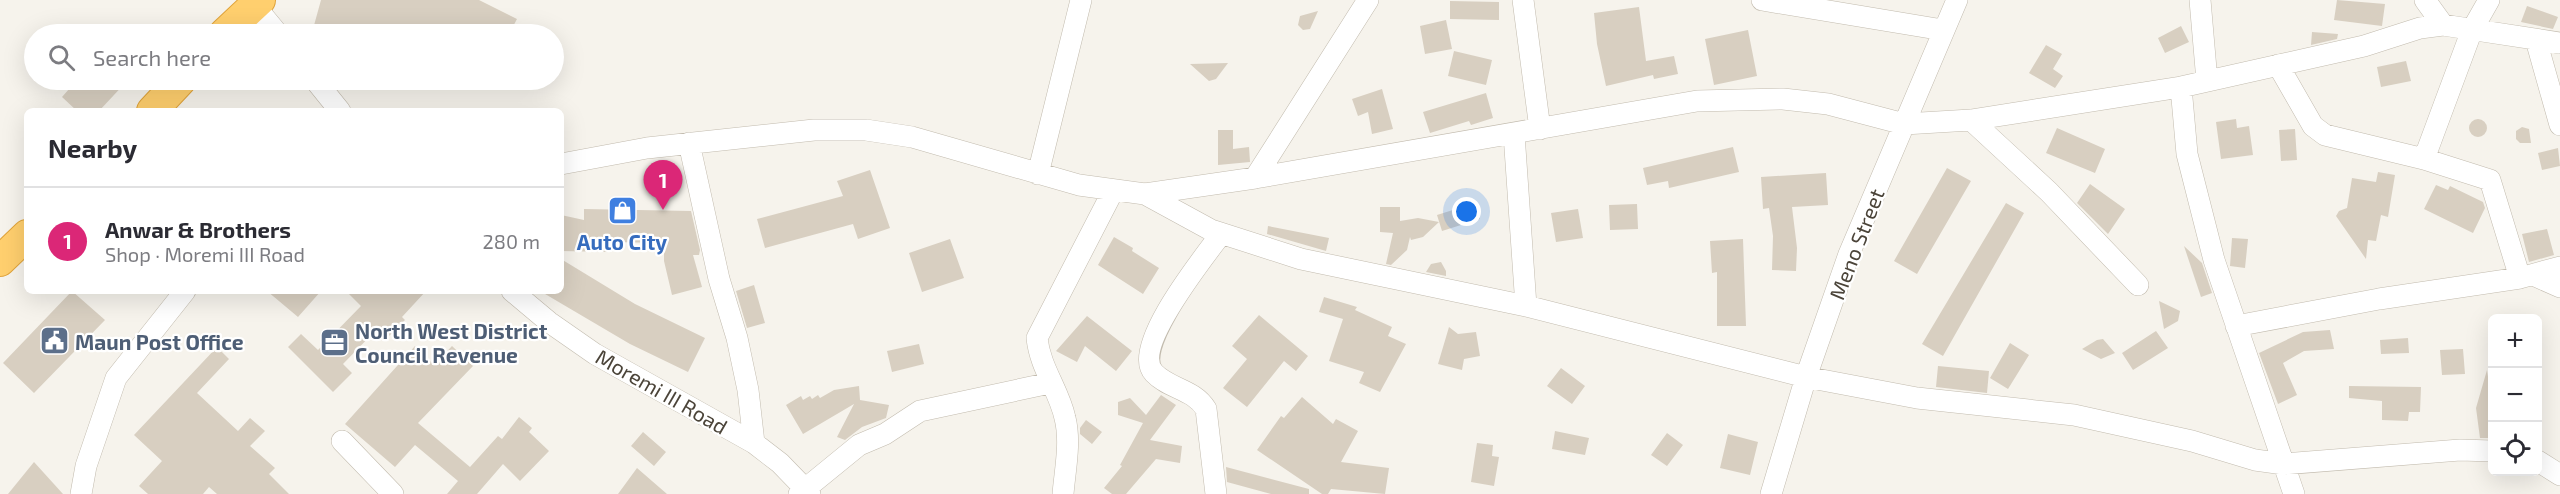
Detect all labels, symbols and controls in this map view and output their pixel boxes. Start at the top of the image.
search box [24,24,564,90]
icon: search [45,41,78,74]
text: Search here [93,44,211,70]
text: Nearby [48,132,137,163]
pin: 1 [644,160,682,210]
street label: Meno Street [1823,185,1889,303]
shop icon: Auto City [606,194,638,226]
your location [1452,197,1481,226]
text: Anwar & Brothers [105,216,291,242]
text: 1 [63,229,72,253]
text: 280 m [483,229,540,253]
place label: Auto City [577,229,667,255]
text: Shop · Moremi III Road [105,242,305,266]
map controls [2488,314,2542,476]
button: + [2488,314,2542,368]
place label: North West District Council Revenue [355,318,548,367]
public building icon: Maun Post Office [38,325,70,357]
office icon: North West District Council Revenue [318,326,350,358]
place label: Maun Post Office [75,329,244,354]
street label: Moremi III Road [592,343,732,439]
button: − [2488,368,2542,422]
button: locate [2488,422,2542,476]

